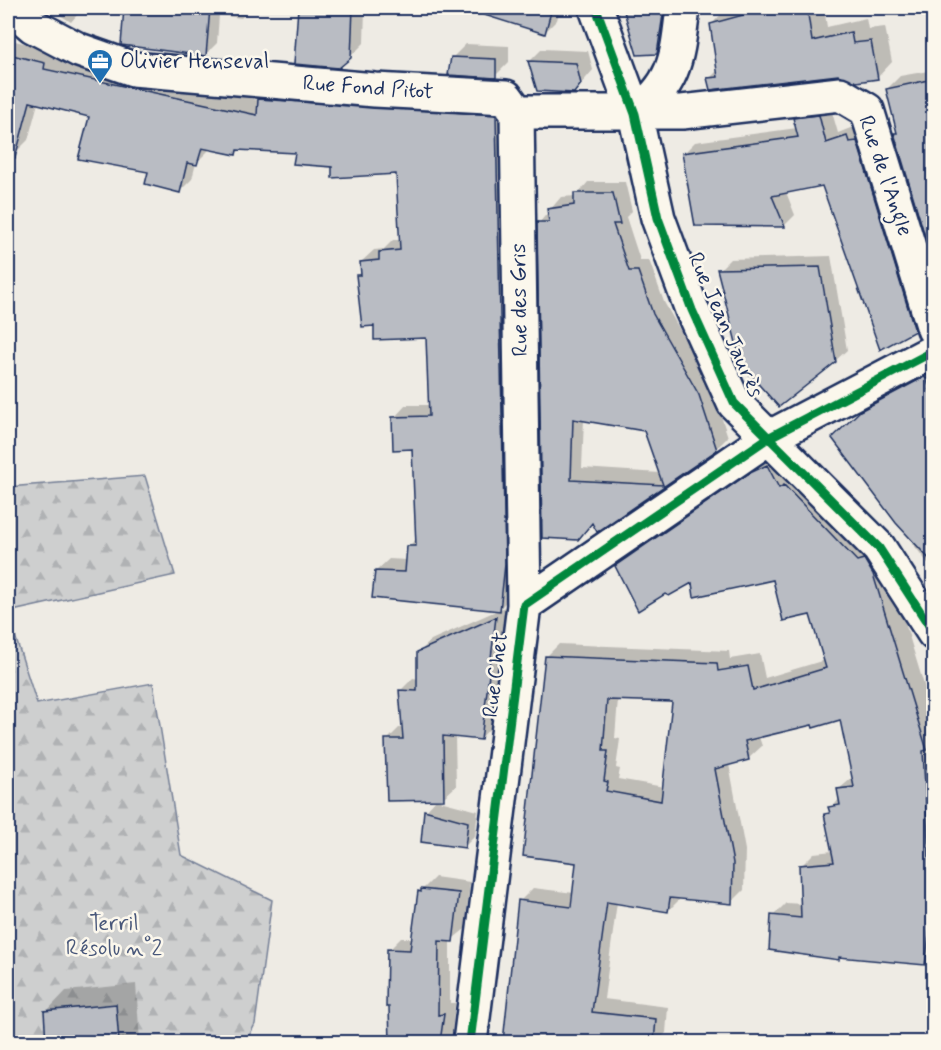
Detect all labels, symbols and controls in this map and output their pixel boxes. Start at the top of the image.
office icon: Olivier Henseval [85,47,115,85]
place label: Olivier Henseval [120,48,269,76]
street label: Rue Fond Pitot [302,69,434,107]
street label: Rue de l'Angle [848,112,919,241]
street label: Rue des Gris [505,243,535,357]
street label: Rue Jean Jaurès [681,248,770,402]
street label: Rue Chet [477,631,515,719]
park label: Terril Résolu n°2 [66,910,163,963]

